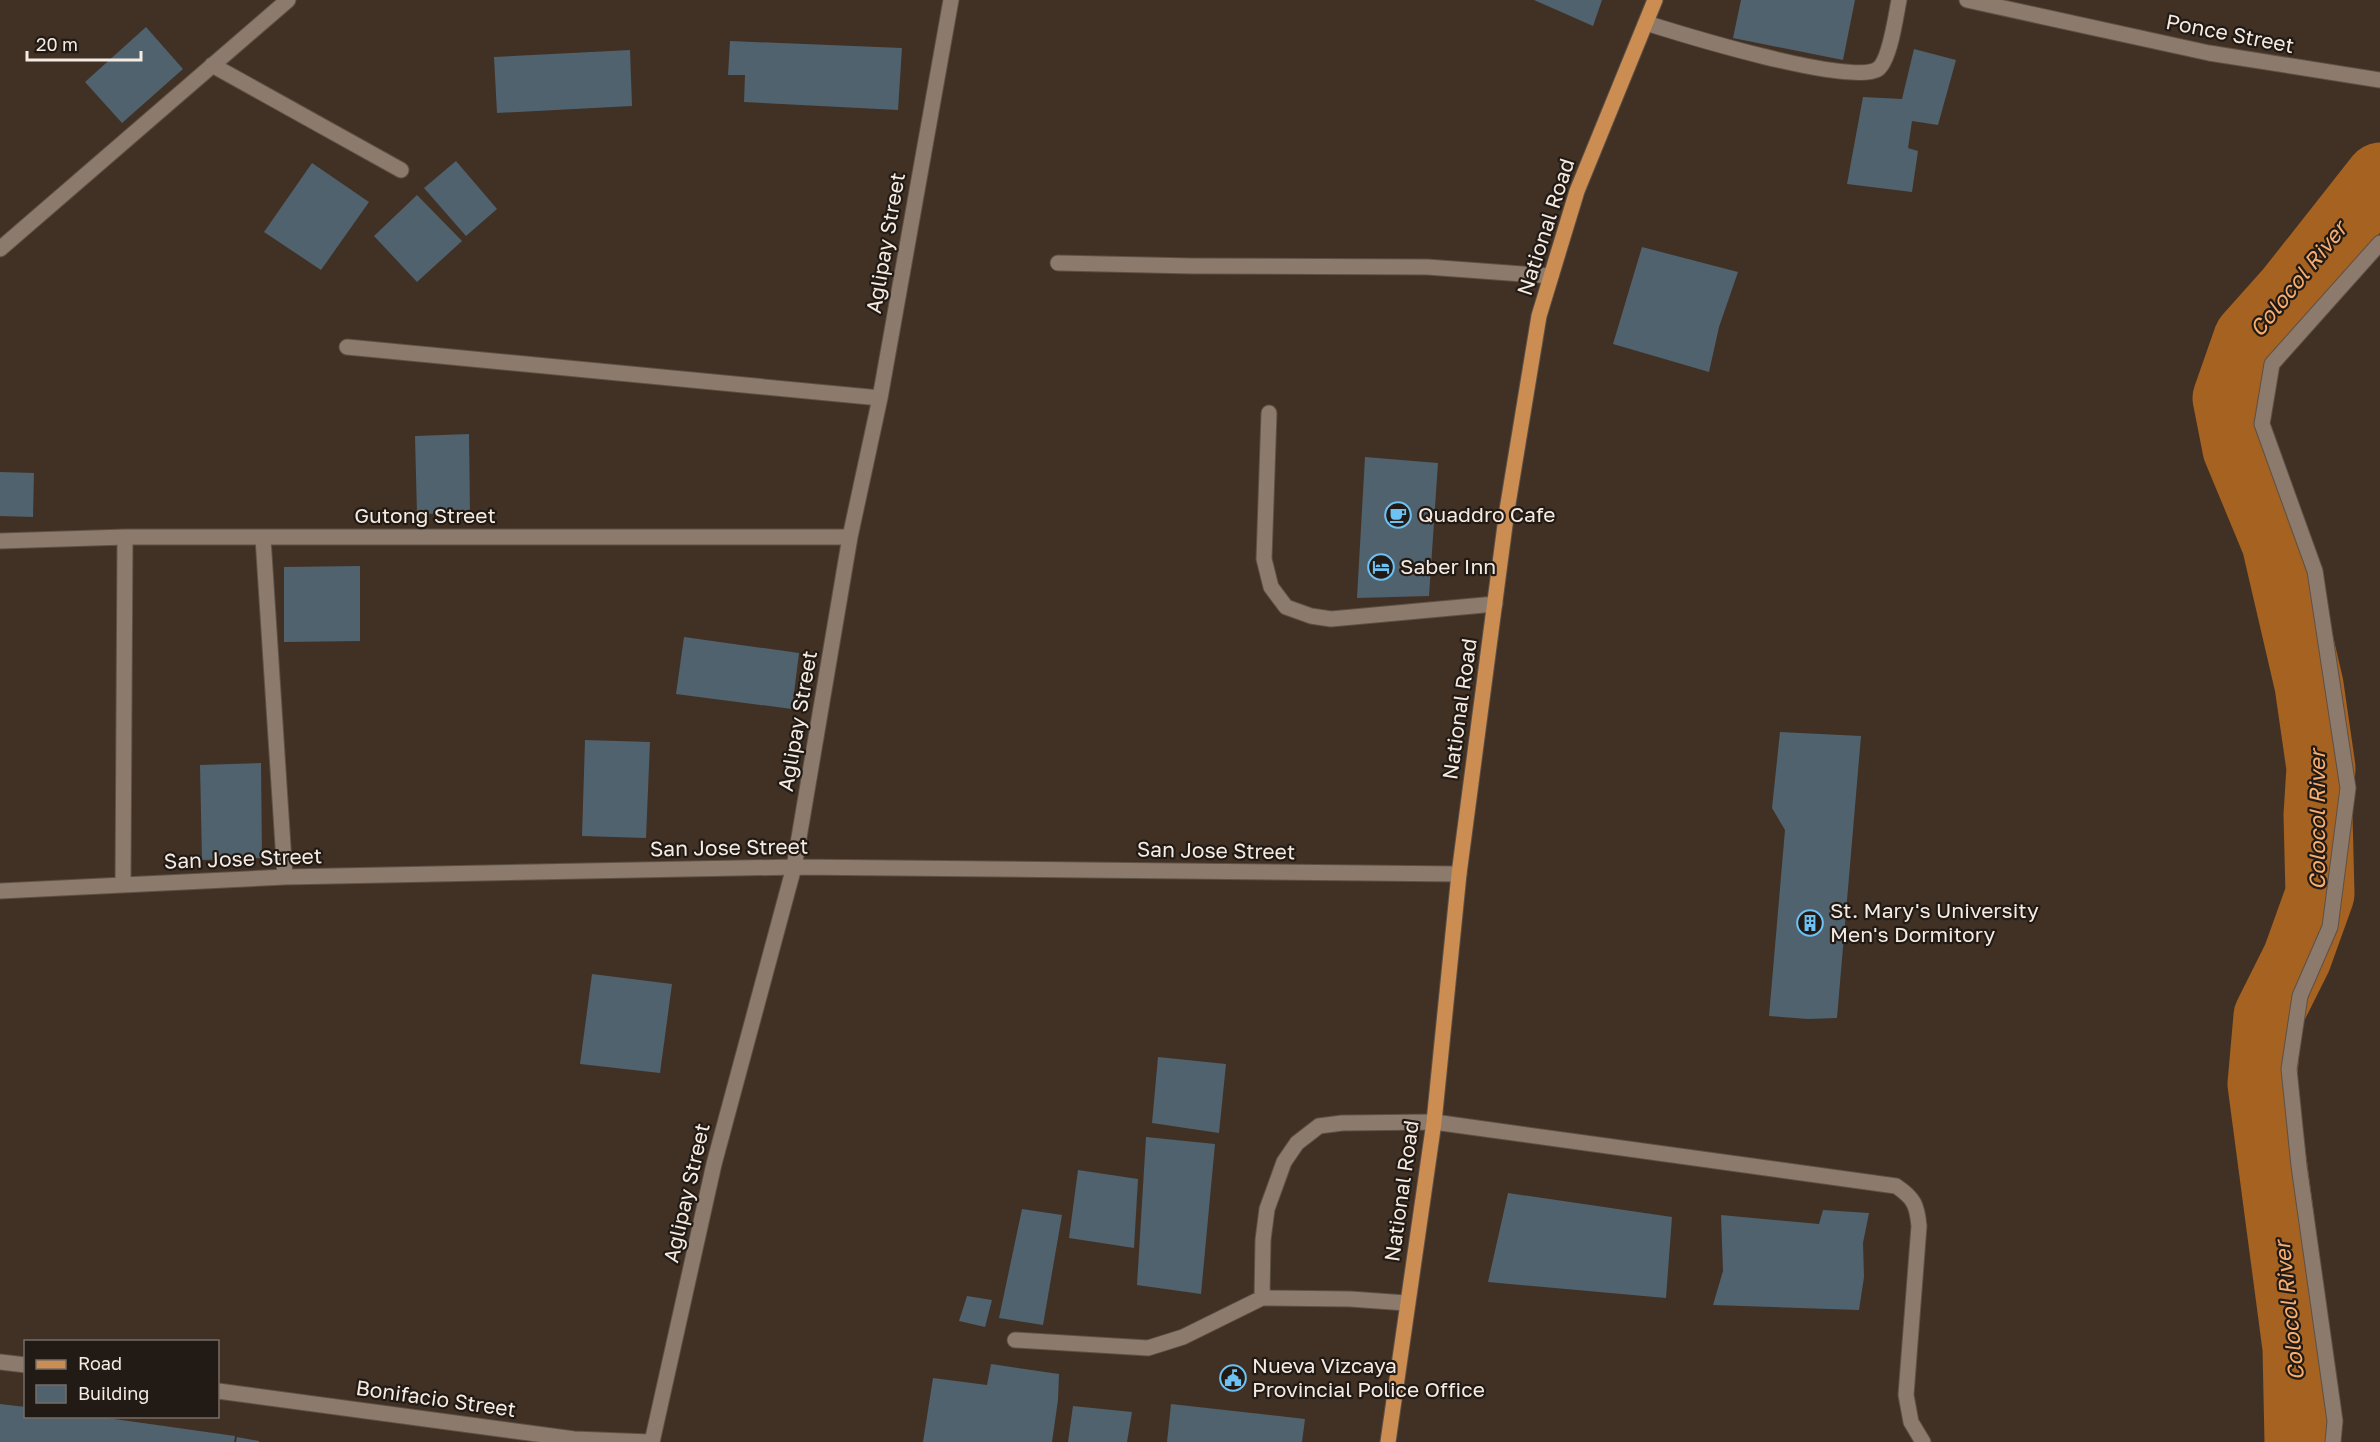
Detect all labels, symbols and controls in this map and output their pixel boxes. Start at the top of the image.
street label: Ponce Street [2164,8,2297,58]
scale bar [27,24,141,62]
text: 20 m [36,33,78,55]
street label: National Road [1511,155,1579,298]
street label: Aglipay Street [860,170,910,315]
water label: Colocol River [2243,213,2354,342]
cafe icon: Quaddro Cafe [1383,500,1413,530]
place label: Quaddro Cafe [1418,501,1556,527]
street label: Gutong Street [354,502,496,528]
hotel icon: Saber Inn [1366,552,1396,582]
place label: Saber Inn [1400,553,1496,579]
street label: National Road [1436,637,1482,781]
street label: Aglipay Street [772,648,822,793]
water label: Colocol River [2303,747,2330,890]
street label: San Jose Street [650,833,808,861]
street label: San Jose Street [1137,836,1295,864]
street label: San Jose Street [163,842,323,874]
place label: St. Mary's University Men's Dormitory [1830,897,2039,947]
building icon: St. Mary's University Men's Dormitory [1795,908,1825,938]
street label: National Road [1378,1119,1424,1263]
street label: Aglipay Street [657,1120,715,1265]
water label: Colocol River [2267,1237,2309,1382]
legend [24,1340,219,1418]
text: Road [78,1352,122,1374]
place label: Nueva Vizcaya Provincial Police Office [1252,1352,1485,1402]
public building icon: Nueva Vizcaya Provincial Police Office [1218,1363,1248,1393]
street label: Bonifacio Street [354,1374,518,1422]
text: Building [78,1382,149,1404]

